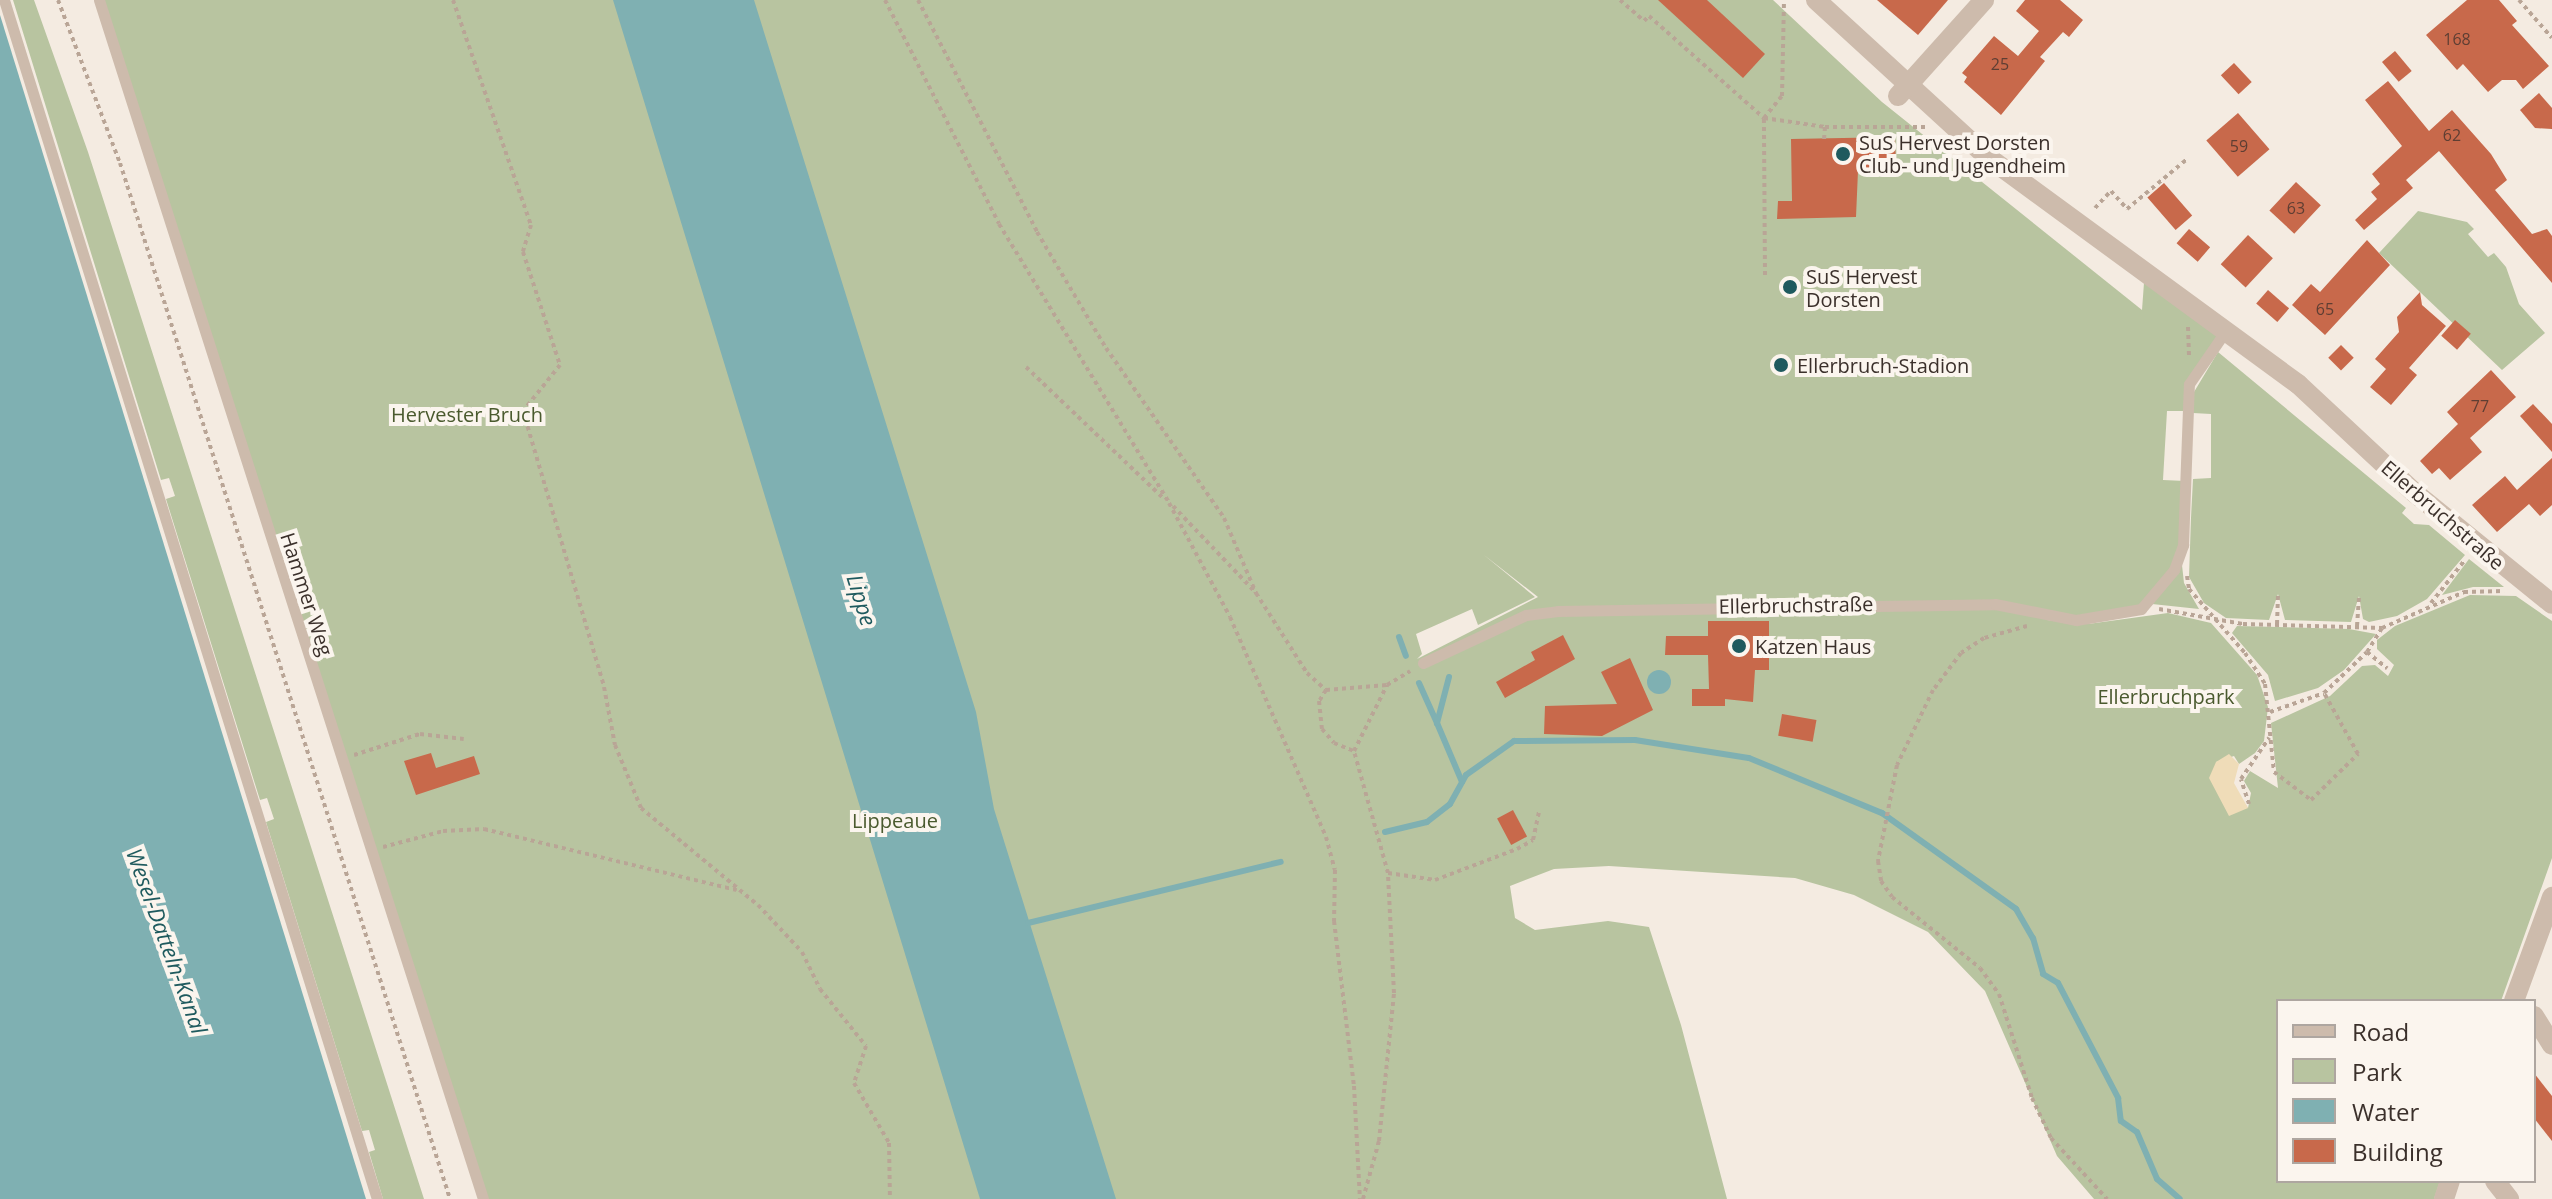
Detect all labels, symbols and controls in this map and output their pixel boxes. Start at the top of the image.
house number: 168 [2443,29,2471,49]
house number: 25 [1991,54,2009,74]
house number: 62 [2443,125,2461,145]
place label: SuS Hervest Dorsten Club- und Jugendheim [1859,130,2066,177]
house number: 59 [2230,136,2248,156]
marker: SuS Hervest Dorsten Club- und Jugendheim [1834,145,1852,163]
house number: 63 [2287,198,2305,218]
place label: SuS Hervest Dorsten [1806,264,1917,311]
marker: SuS Hervest Dorsten [1781,278,1799,296]
house number: 65 [2316,299,2334,319]
place label: Ellerbruch-Stadion [1797,353,1969,377]
marker: Ellerbruch-Stadion [1772,356,1790,374]
house number: 77 [2471,396,2489,416]
park label: Hervester Bruch [391,402,543,426]
street label: Ellerbruchstraße [2377,455,2509,575]
street label: Hammer Weg [276,529,338,659]
water label: Lippe [842,571,882,629]
street label: Ellerbruchstraße [1718,592,1874,618]
place label: Katzen Haus [1755,634,1871,658]
marker: Katzen Haus [1730,637,1748,655]
park label: Ellerbruchpark [2097,684,2235,708]
park label: Lippeaue [852,808,938,832]
water label: Wesel-Datteln-Kanal [121,845,213,1037]
legend [2276,999,2536,1183]
text: Road [2352,1015,2409,1048]
text: Park [2352,1055,2402,1088]
text: Water [2352,1095,2419,1128]
text: Building [2352,1135,2443,1168]

